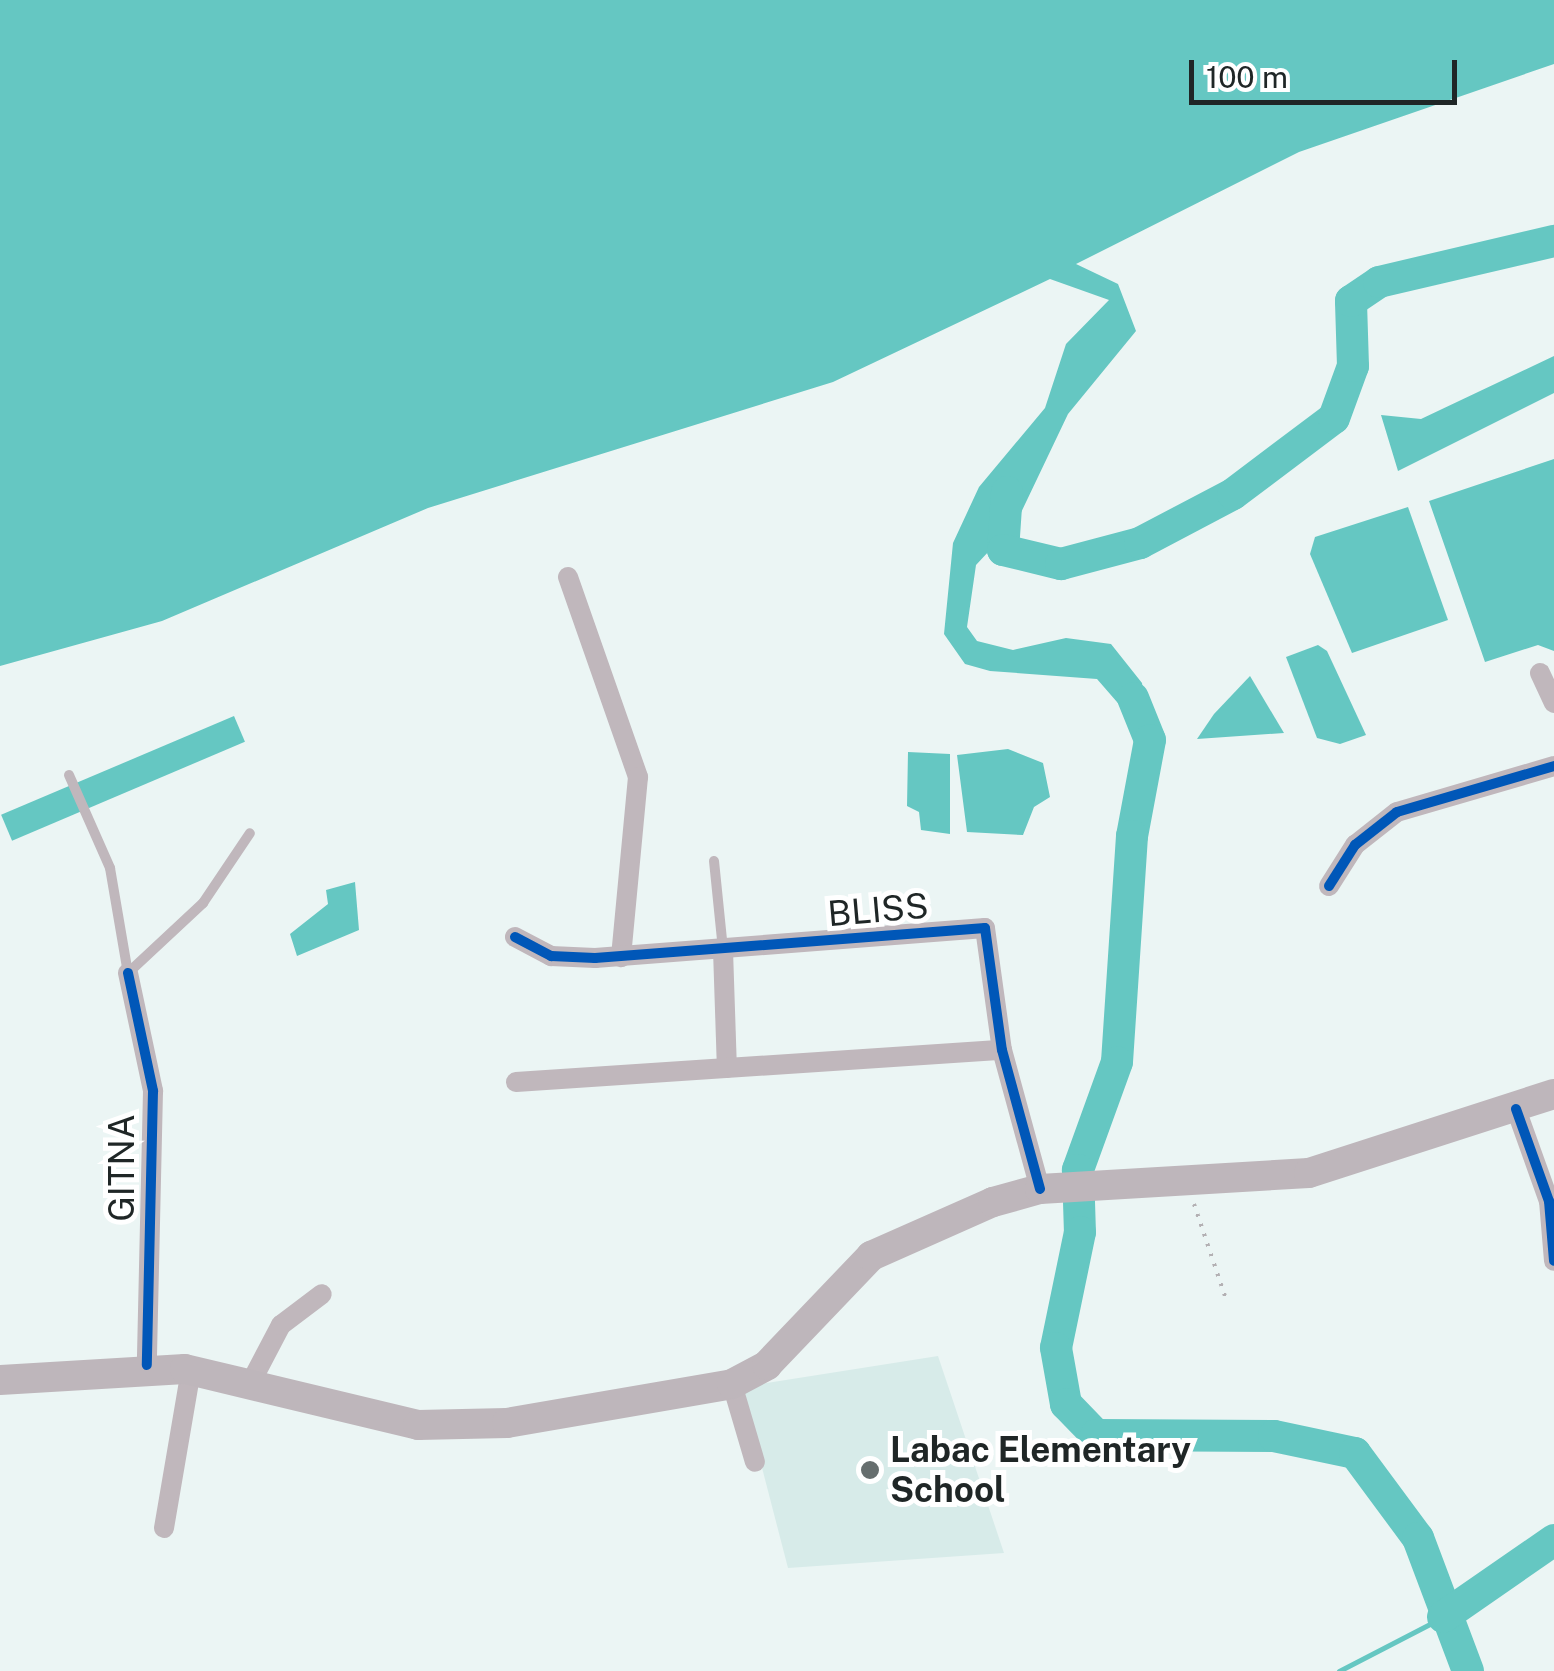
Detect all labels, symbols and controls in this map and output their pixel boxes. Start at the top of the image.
scale bar [1194,40,1462,102]
text: 100 m [1206,59,1288,95]
street label: BLISS [826,885,930,935]
street label: GITNA [101,1114,143,1222]
place label: Labac Elementary School [890,1429,1191,1511]
marker: Labac Elementary School [859,1459,881,1481]

